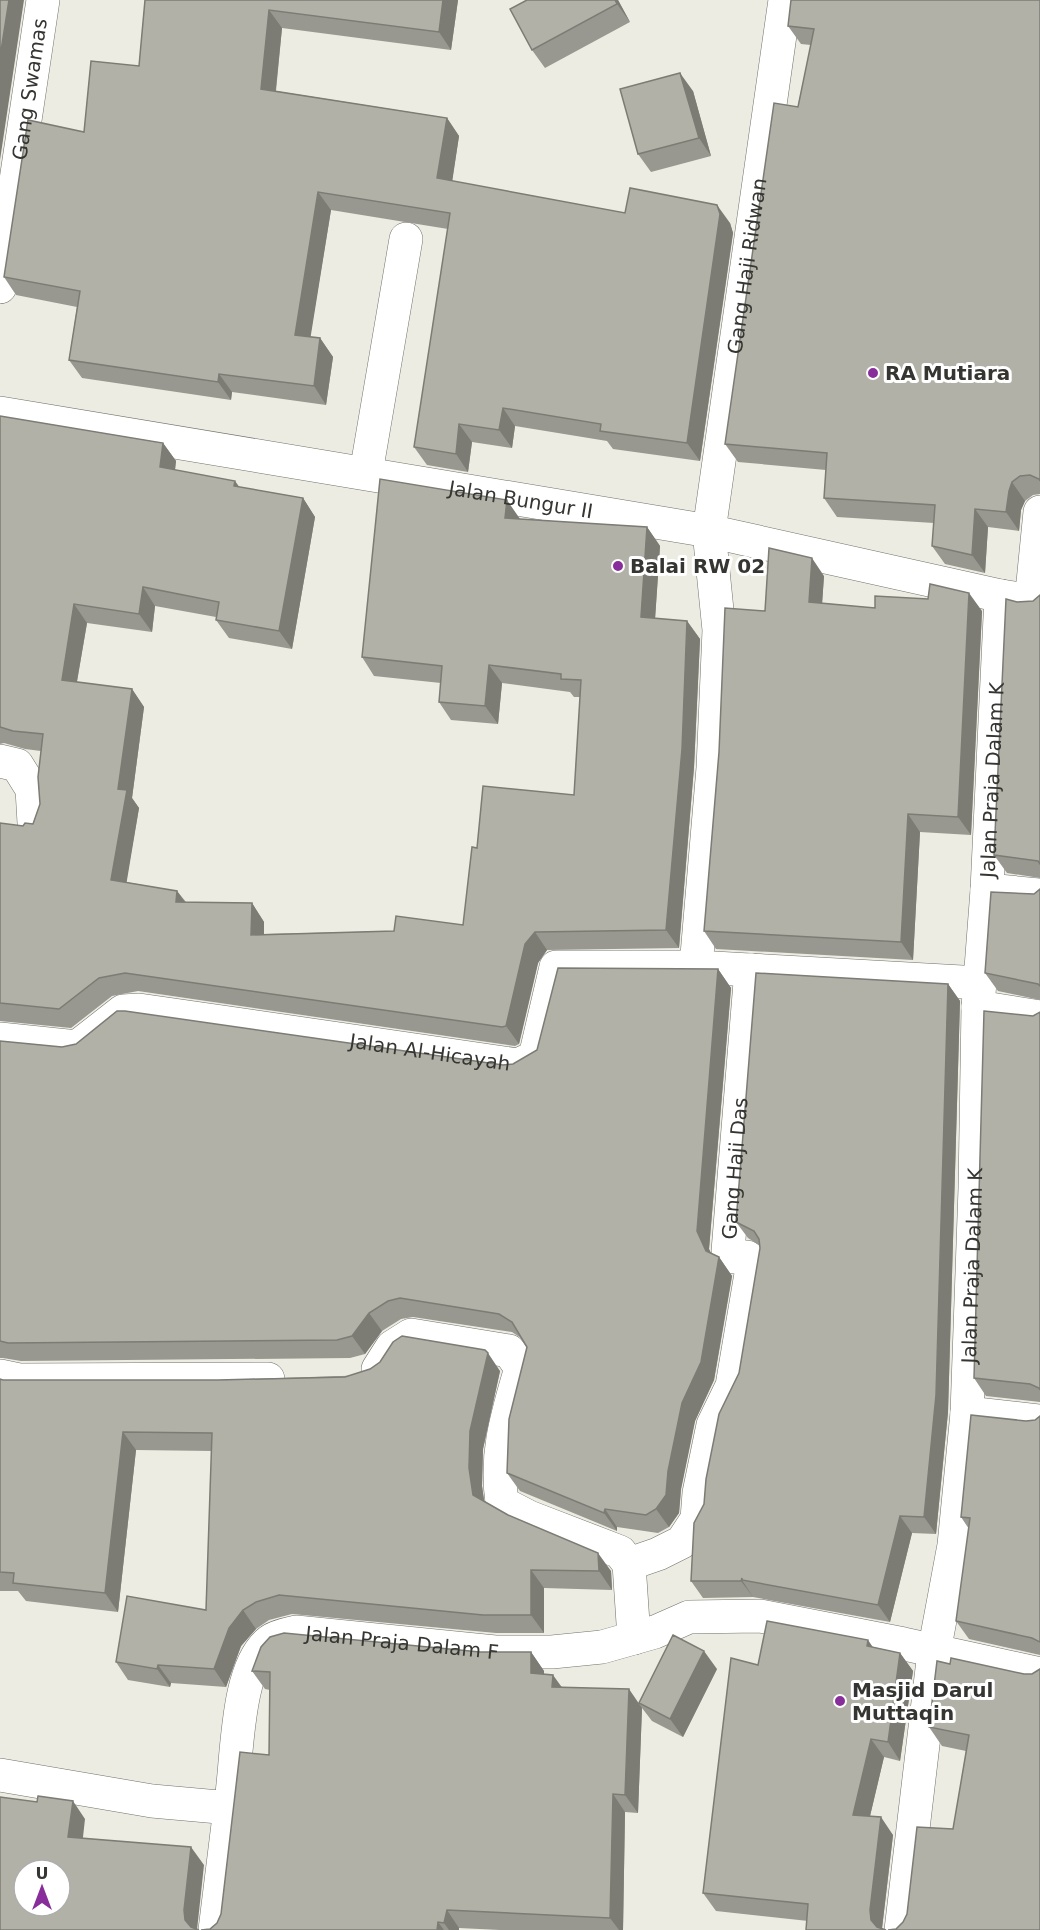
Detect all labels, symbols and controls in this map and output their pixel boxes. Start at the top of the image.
street label: Gang Swamas [7,17,52,162]
street label: Gang Haji Ridwan [722,176,771,356]
place label: RA Mutiara [885,361,1010,385]
marker: RA Mutiara [866,366,880,380]
street label: Jalan Bungur II [445,476,595,524]
place label: Balai RW 02 [630,554,765,578]
marker: Balai RW 02 [611,559,625,573]
street label: Jalan Praja Dalam K [975,681,1009,880]
street label: Jalan Al-Hicayah [346,1028,512,1076]
street label: Gang Haji Das [717,1097,753,1240]
street label: Jalan Praja Dalam K [957,1167,987,1366]
street label: Jalan Praja Dalam F [302,1621,500,1664]
place label: Masjid Darul Muttaqin [852,1678,993,1725]
marker: Masjid Darul Muttaqin [833,1694,847,1708]
north arrow [12,1858,72,1918]
text: U [36,1864,49,1883]

